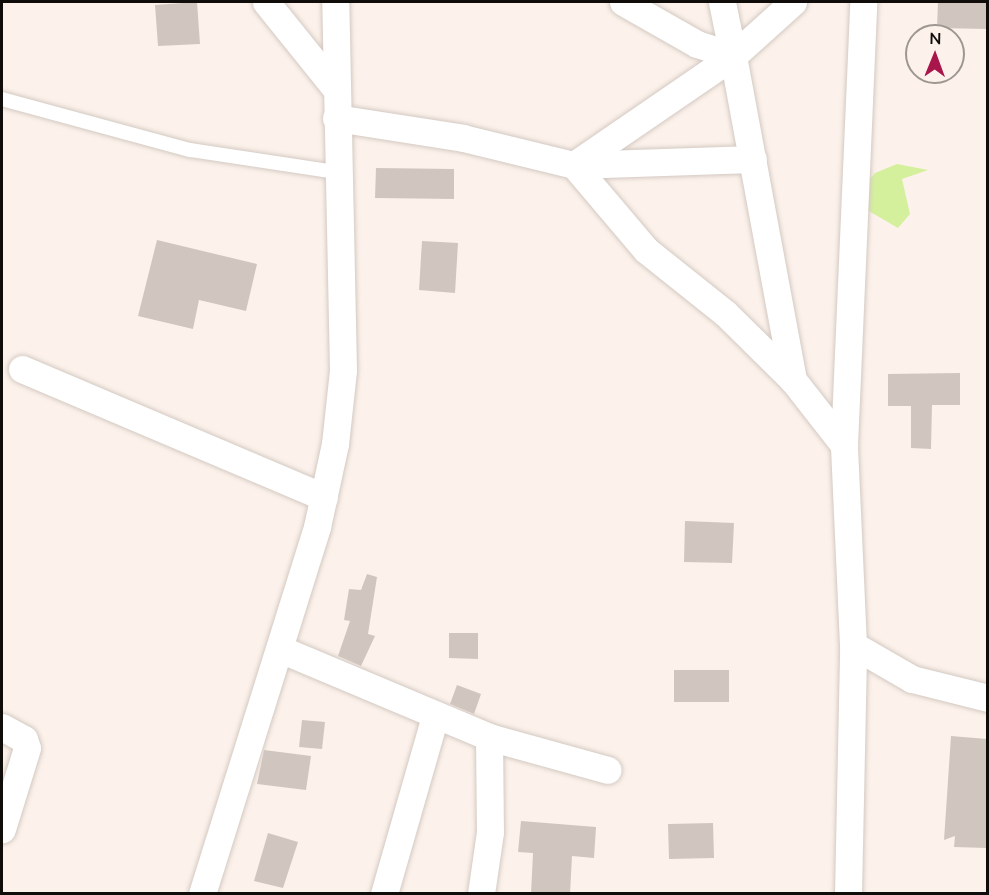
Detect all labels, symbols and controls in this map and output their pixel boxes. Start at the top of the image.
north arrow [905,24,965,84]
text: N [929,28,941,48]

